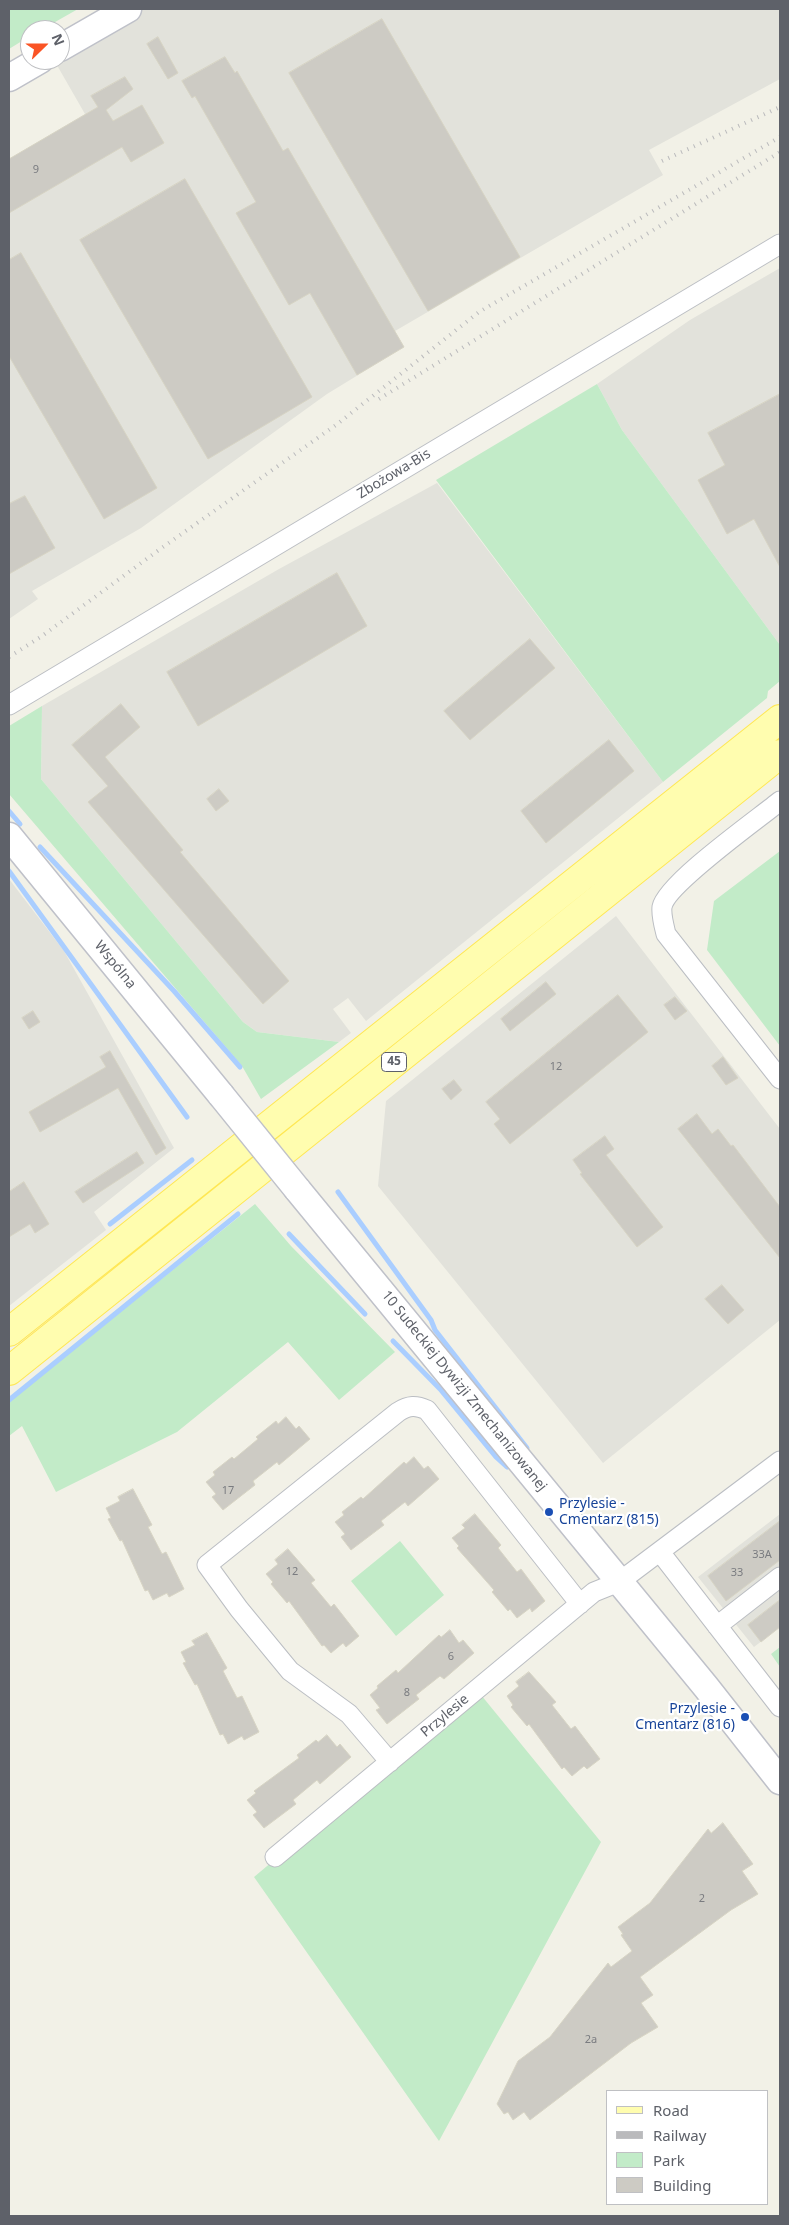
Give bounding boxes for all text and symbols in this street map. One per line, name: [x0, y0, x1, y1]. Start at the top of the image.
north arrow: [20, 20, 70, 70]
text: N: [47, 31, 69, 48]
house number: 9: [33, 163, 39, 177]
street label: Zbożowa-Bis: [354, 446, 434, 502]
street label: Wspólna: [91, 938, 139, 992]
road number: 45: [382, 1052, 406, 1072]
house number: 12: [550, 1060, 562, 1074]
street label: 10 Sudeckiej Dywizji Zmechanizowanej: [378, 1287, 550, 1495]
house number: 17: [222, 1484, 234, 1498]
place label: Przylesie - Cmentarz (815): [559, 1496, 659, 1528]
marker: Przylesie - Cmentarz (815): [543, 1506, 555, 1518]
house number: 33A: [752, 1548, 772, 1562]
house number: 12: [286, 1565, 298, 1579]
house number: 33: [731, 1566, 743, 1580]
house number: 6: [448, 1650, 454, 1664]
house number: 8: [404, 1686, 410, 1700]
street label: Przylesie: [418, 1691, 472, 1741]
place label: Przylesie - Cmentarz (816): [635, 1701, 735, 1734]
marker: Przylesie - Cmentarz (816): [739, 1711, 751, 1723]
house number: 2: [699, 1892, 705, 1906]
house number: 2a: [585, 2033, 597, 2047]
legend: [606, 2090, 769, 2205]
text: Road: [653, 2100, 689, 2120]
text: Railway: [653, 2125, 706, 2145]
text: Park: [653, 2150, 685, 2170]
text: Building: [653, 2175, 711, 2195]

